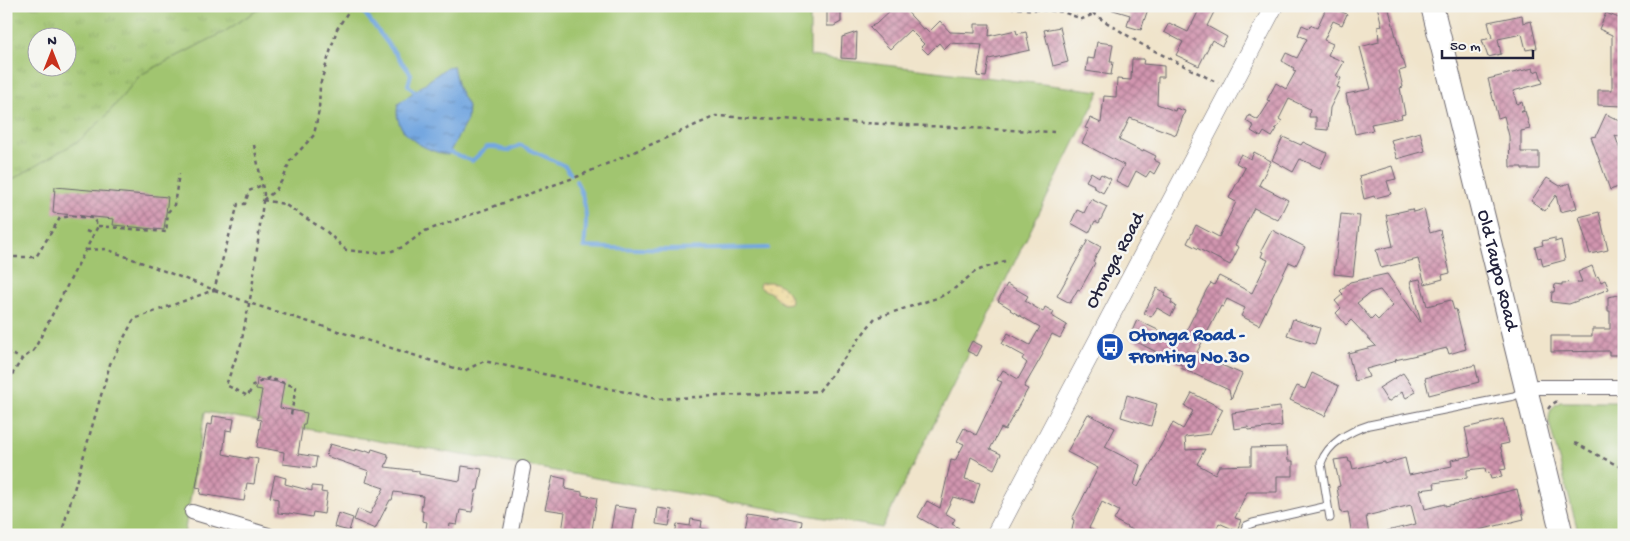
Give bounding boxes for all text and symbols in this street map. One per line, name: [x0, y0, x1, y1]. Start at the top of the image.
north arrow: [28, 28, 78, 78]
scale bar: [1442, 28, 1534, 60]
text: N: [47, 33, 57, 50]
text: 50 m: [1450, 38, 1481, 56]
street label: Otonga Road: [1081, 207, 1152, 313]
street label: Old Taupo Road: [1471, 207, 1523, 335]
place label: Otonga Road - Fronting No.30: [1128, 325, 1250, 370]
bus stop icon: Otonga Road - Fronting No.30: [1095, 332, 1125, 362]

